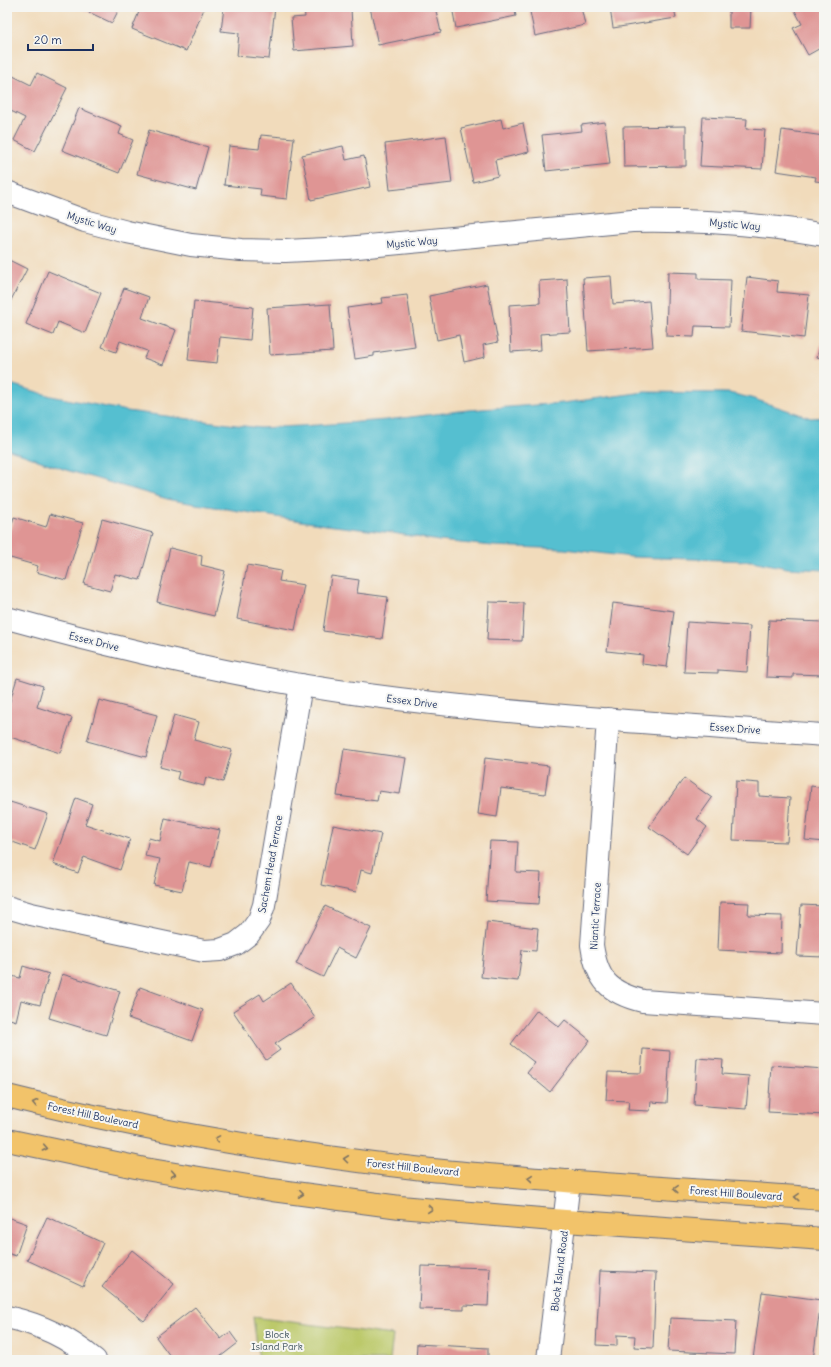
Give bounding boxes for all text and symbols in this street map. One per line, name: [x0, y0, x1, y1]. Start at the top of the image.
scale bar: [28, 26, 93, 52]
text: 20 m: [34, 32, 62, 47]
street label: Mystic Way: [65, 209, 118, 236]
street label: Mystic Way: [709, 216, 761, 233]
street label: Mystic Way: [386, 234, 438, 251]
street label: Essex Drive: [67, 629, 120, 654]
street label: Essex Drive: [386, 692, 438, 711]
street label: Essex Drive: [709, 720, 761, 737]
street label: Sachem Head Terrace: [255, 814, 285, 914]
street label: Niantic Terrace: [587, 882, 604, 950]
one-way arrow: [31, 1099, 38, 1107]
street label: Forest Hill Boulevard: [46, 1100, 140, 1131]
one-way arrow: [214, 1135, 220, 1144]
one-way arrow: [42, 1144, 48, 1152]
one-way arrow: [342, 1155, 349, 1164]
street label: Forest Hill Boulevard: [366, 1156, 460, 1179]
one-way arrow: [169, 1169, 176, 1177]
one-way arrow: [527, 1174, 534, 1183]
one-way arrow: [673, 1184, 679, 1193]
street label: Forest Hill Boulevard: [689, 1184, 783, 1203]
one-way arrow: [298, 1189, 304, 1198]
one-way arrow: [794, 1193, 800, 1202]
one-way arrow: [427, 1205, 433, 1214]
street label: Block Island Road: [548, 1230, 571, 1312]
park label: Block Island Park: [251, 1328, 303, 1353]

